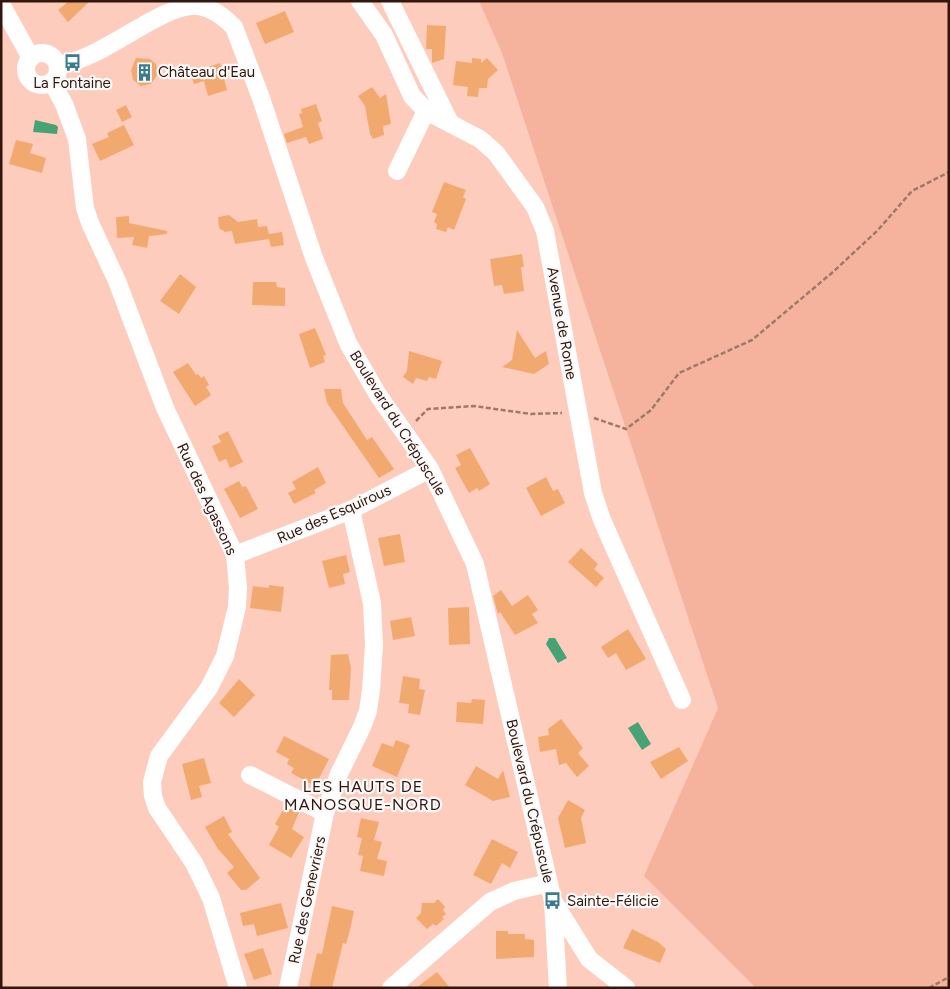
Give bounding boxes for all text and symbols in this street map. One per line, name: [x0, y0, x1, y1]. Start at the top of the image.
bus stop icon: La Fontaine: [62, 52, 82, 72]
building icon: Château d'Eau: [134, 62, 154, 82]
place label: Château d'Eau: [158, 63, 255, 81]
place label: La Fontaine: [33, 74, 111, 92]
street label: Avenue de Rome: [543, 265, 581, 381]
street label: Boulevard du Crépuscule: [346, 347, 450, 499]
street label: Rue des Agassons: [173, 440, 241, 558]
street label: Rue des Esquirous: [274, 481, 394, 547]
street label: Boulevard du Crépuscule: [502, 717, 558, 885]
district label: LES HAUTS DE MANOSQUE-NORD: [284, 777, 442, 814]
street label: Rue des Genevriers: [285, 835, 329, 965]
bus stop icon: Sainte-Félicie: [543, 891, 563, 911]
place label: Sainte-Félicie: [567, 892, 659, 910]

